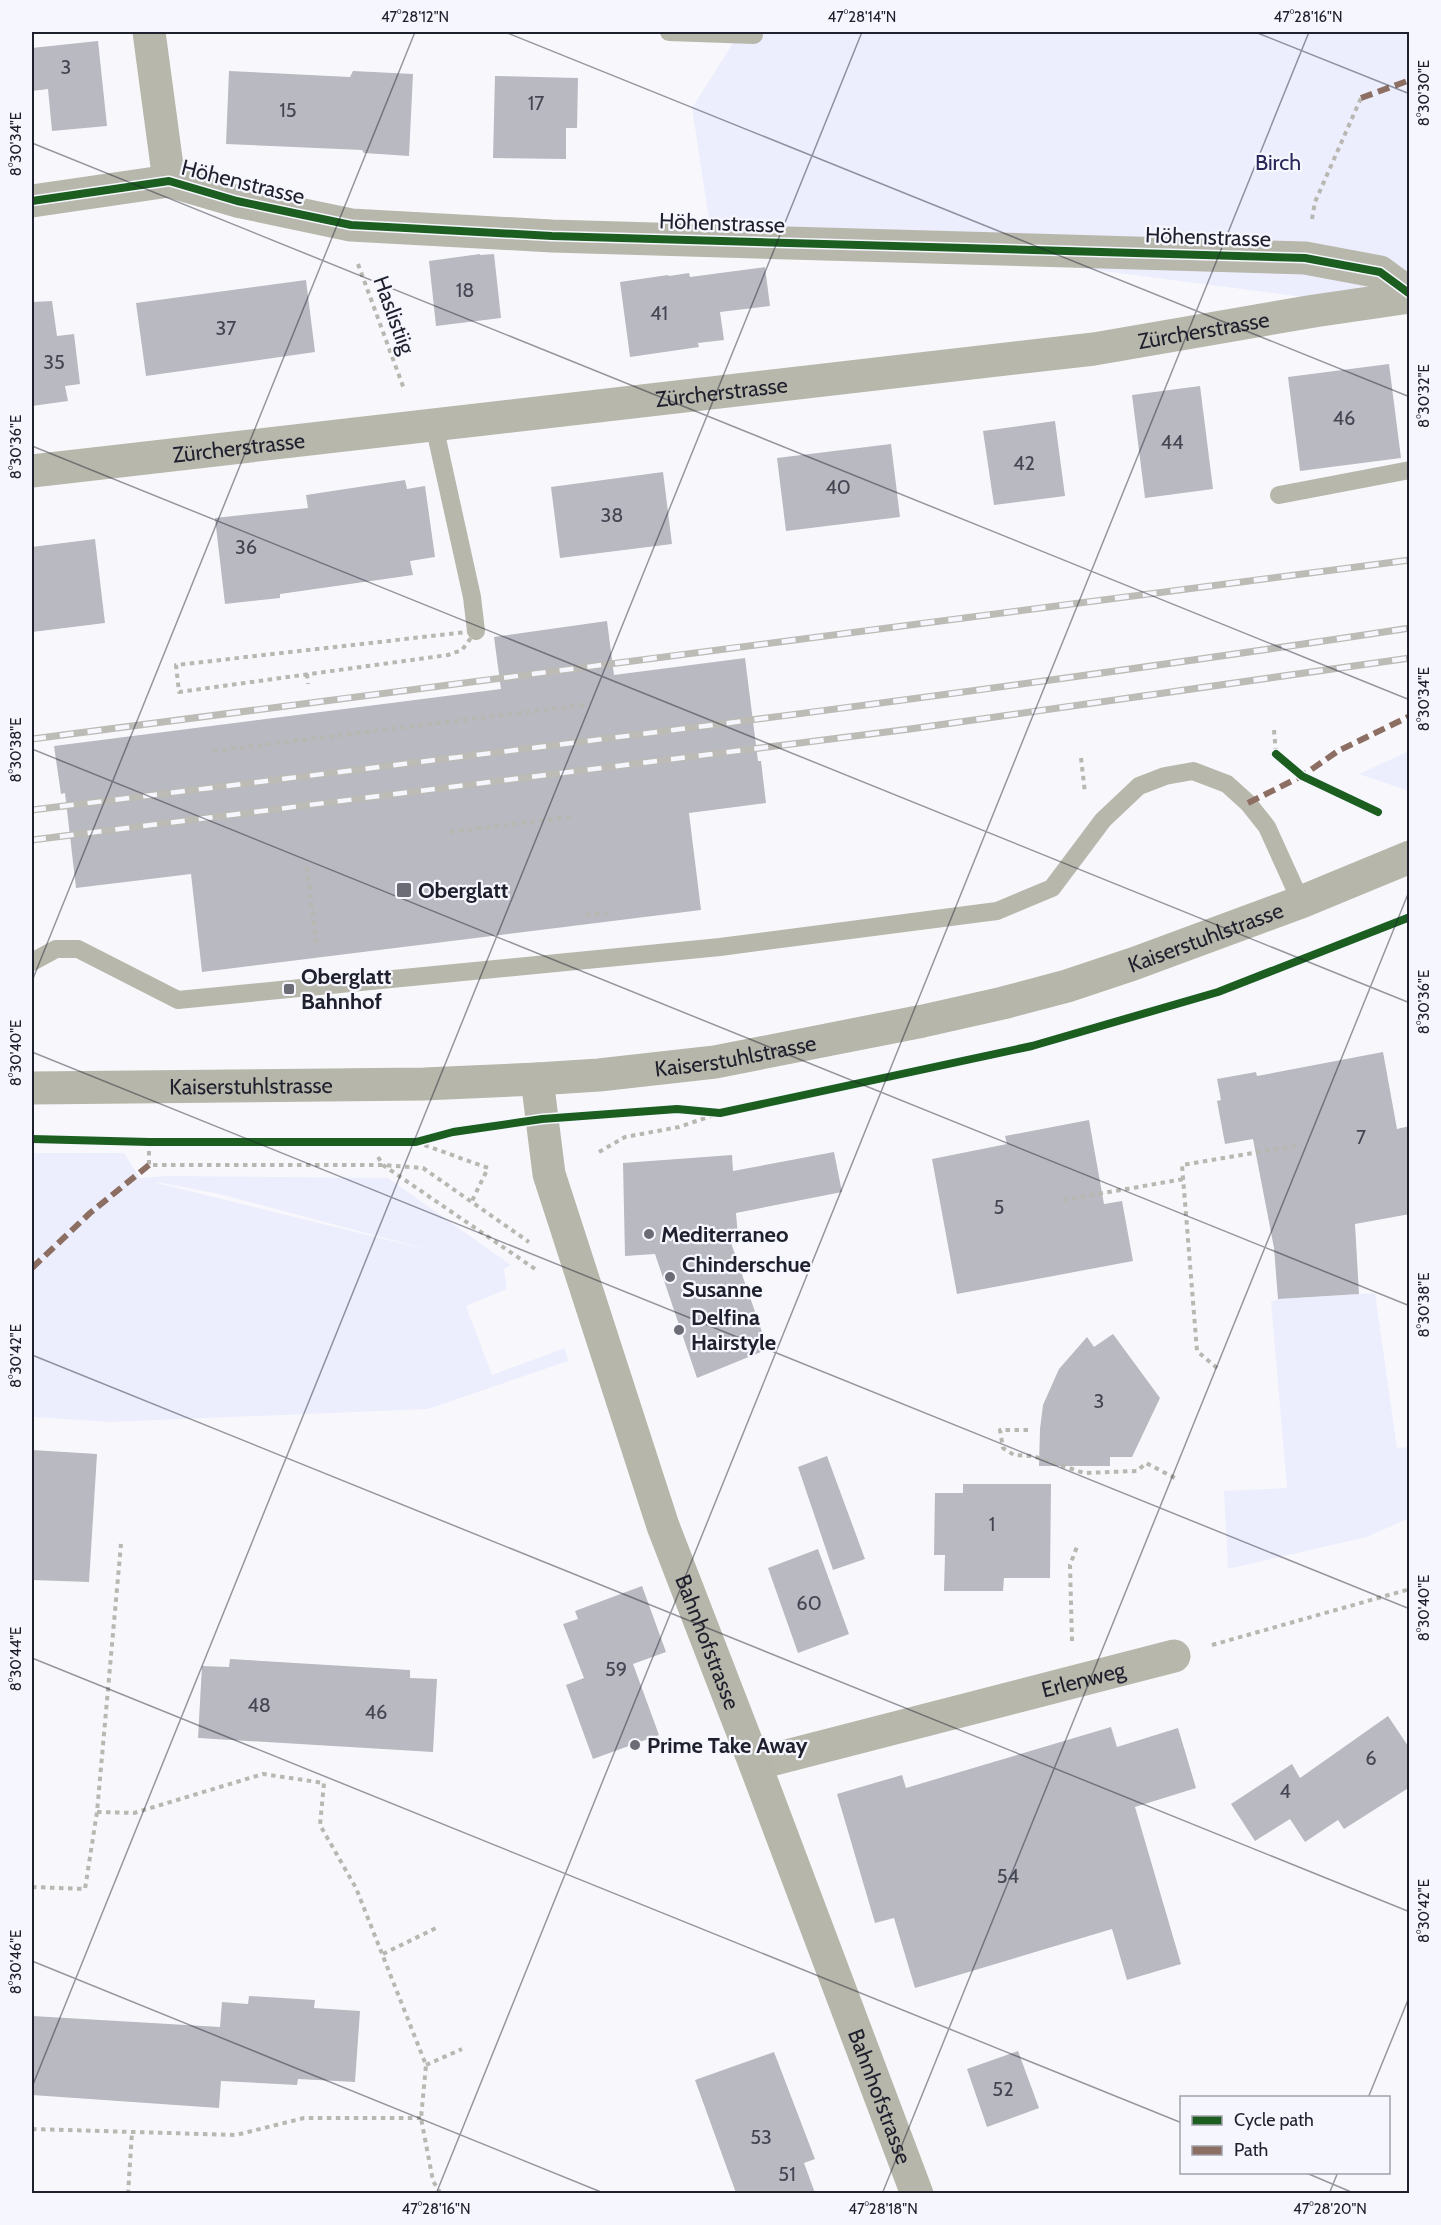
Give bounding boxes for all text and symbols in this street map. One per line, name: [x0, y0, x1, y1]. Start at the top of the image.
text: 47°28'12"N: [381, 8, 449, 26]
text: 47°28'14"N: [828, 8, 896, 26]
text: 47°28'16"N: [1274, 8, 1342, 26]
house number: 3: [61, 55, 71, 79]
text: 8°30'30"E: [1415, 60, 1433, 126]
house number: 17: [528, 91, 544, 115]
house number: 15: [279, 98, 297, 122]
text: 8°30'34"E: [7, 112, 25, 176]
park label: Birch: [1255, 149, 1301, 176]
street label: Höhenstrasse: [179, 154, 307, 210]
street label: Höhenstrasse: [658, 207, 786, 239]
street label: Höhenstrasse: [1144, 221, 1272, 253]
street label: Haslistiig: [367, 272, 421, 359]
house number: 18: [456, 278, 474, 302]
house number: 41: [650, 301, 668, 325]
street label: Zürcherstrasse: [1136, 305, 1271, 355]
house number: 37: [216, 316, 236, 340]
house number: 35: [43, 350, 65, 374]
text: 8°30'32"E: [1415, 364, 1433, 428]
street label: Zürcherstrasse: [654, 371, 789, 413]
house number: 46: [1333, 406, 1355, 430]
text: 8°30'36"E: [7, 415, 25, 479]
street label: Zürcherstrasse: [171, 426, 306, 468]
house number: 44: [1160, 430, 1184, 454]
house number: 42: [1013, 451, 1035, 475]
house number: 40: [825, 475, 851, 499]
house number: 38: [601, 503, 623, 527]
house number: 36: [235, 535, 257, 559]
text: 8°30'34"E: [1415, 667, 1433, 731]
text: 8°30'38"E: [7, 718, 25, 782]
place label: Oberglatt: [418, 877, 509, 904]
marker: Oberglatt: [395, 881, 413, 899]
street label: Kaiserstuhlstrasse: [1124, 896, 1287, 978]
place label: Oberglatt Bahnhof: [301, 963, 392, 1015]
text: 8°30'36"E: [1415, 970, 1433, 1034]
marker: Oberglatt Bahnhof: [282, 982, 296, 996]
text: 8°30'40"E: [7, 1020, 25, 1086]
street label: Kaiserstuhlstrasse: [653, 1029, 818, 1082]
street label: Kaiserstuhlstrasse: [169, 1071, 333, 1100]
house number: 7: [1356, 1125, 1366, 1149]
house number: 5: [994, 1195, 1004, 1219]
place label: Mediterraneo: [661, 1221, 788, 1248]
marker: Mediterraneo: [642, 1227, 656, 1241]
place label: Chinderschue Susanne: [682, 1251, 811, 1303]
marker: Chinderschue Susanne: [663, 1270, 677, 1284]
text: 8°30'38"E: [1415, 1273, 1433, 1337]
place label: Delfina Hairstyle: [691, 1304, 776, 1356]
marker: Delfina Hairstyle: [672, 1323, 686, 1337]
text: 8°30'42"E: [7, 1324, 25, 1388]
house number: 3: [1094, 1389, 1104, 1413]
house number: 1: [989, 1512, 995, 1536]
street label: Bahnhofstrasse: [670, 1571, 746, 1713]
text: 8°30'40"E: [1415, 1575, 1433, 1641]
house number: 60: [796, 1591, 822, 1615]
text: 8°30'44"E: [7, 1627, 25, 1691]
street label: Erlenweg: [1038, 1655, 1129, 1703]
house number: 59: [605, 1657, 627, 1681]
house number: 48: [247, 1693, 271, 1717]
house number: 46: [365, 1700, 387, 1724]
place label: Prime Take Away: [647, 1732, 808, 1759]
marker: Prime Take Away: [628, 1738, 642, 1752]
house number: 6: [1365, 1746, 1377, 1770]
house number: 4: [1279, 1779, 1291, 1803]
house number: 54: [997, 1864, 1020, 1888]
text: 8°30'42"E: [1415, 1879, 1433, 1943]
text: 8°30'46"E: [7, 1930, 25, 1994]
street label: Bahnhofstrasse: [842, 2025, 918, 2168]
house number: 52: [992, 2077, 1014, 2101]
legend: [1180, 2096, 1390, 2174]
text: Cycle path: [1234, 2109, 1314, 2131]
house number: 53: [750, 2125, 772, 2149]
text: Path: [1234, 2139, 1268, 2161]
house number: 51: [778, 2162, 796, 2186]
text: 47°28'16"N: [402, 2200, 470, 2218]
text: 47°28'18"N: [848, 2200, 918, 2218]
text: 47°28'20"N: [1293, 2200, 1367, 2218]

